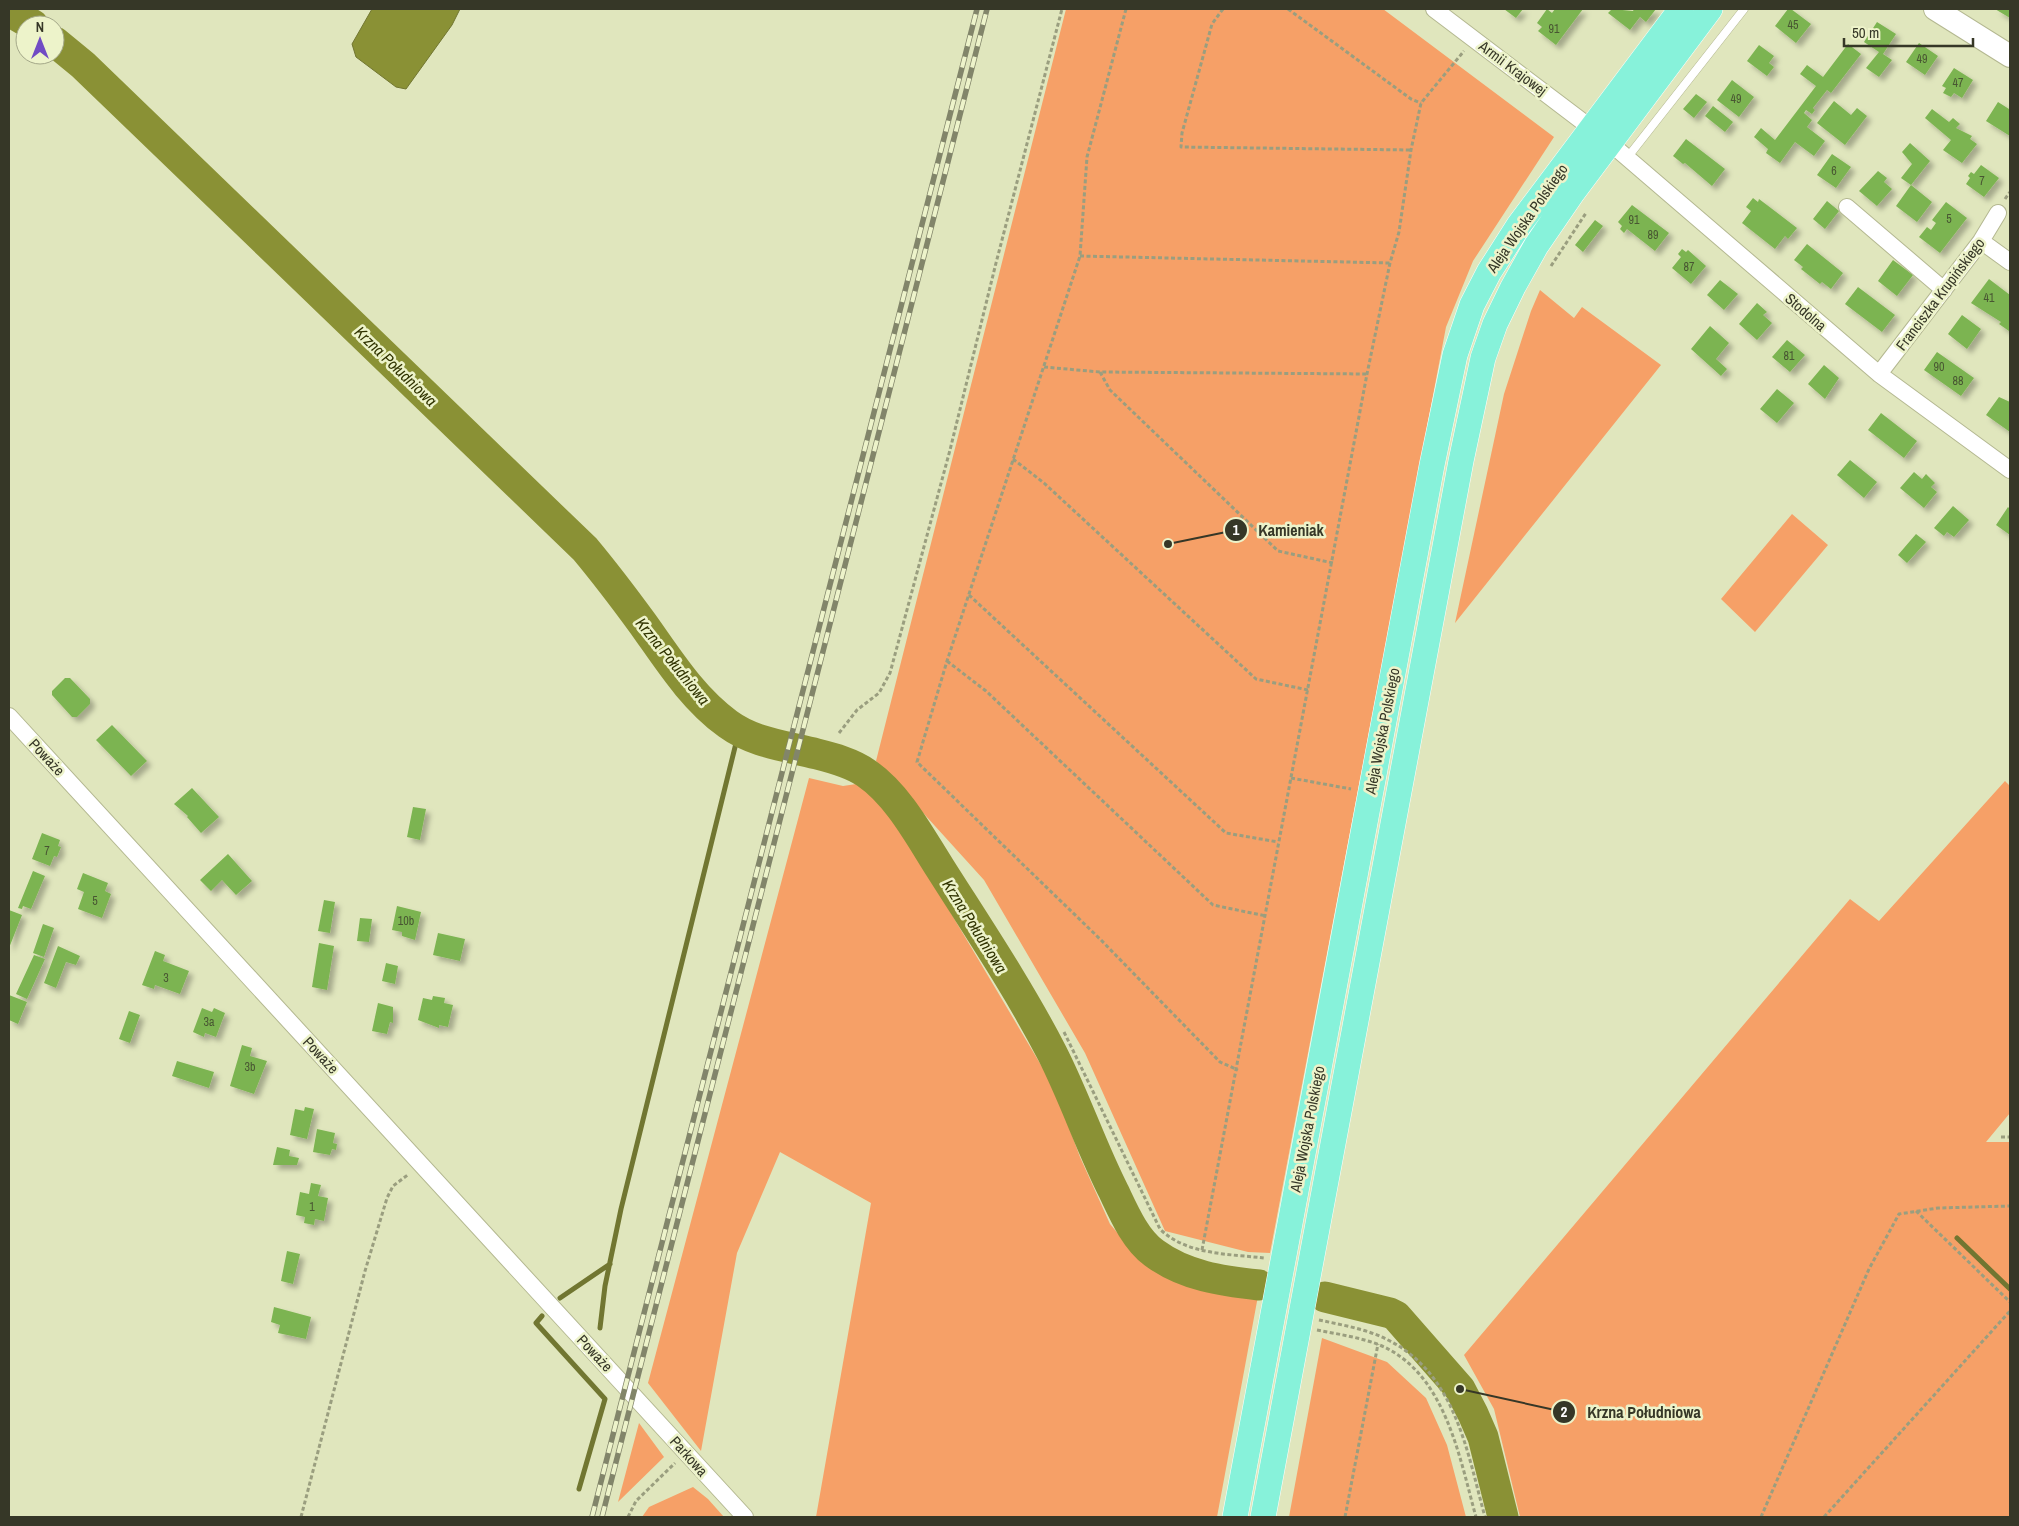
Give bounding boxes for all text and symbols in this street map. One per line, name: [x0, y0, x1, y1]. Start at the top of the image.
north arrow: [15, 15, 65, 65]
scale bar: [1844, 15, 1973, 47]
house number: 45: [1788, 17, 1799, 33]
text: N: [36, 18, 44, 36]
house number: 91: [1549, 21, 1560, 37]
text: 50 m: [1852, 22, 1879, 43]
street label: Armii Krajowej: [1474, 35, 1551, 100]
house number: 49: [1917, 51, 1927, 67]
house number: 47: [1953, 75, 1964, 91]
house number: 49: [1731, 91, 1741, 107]
street label: Aleja Wojska Polskiego: [1481, 159, 1572, 277]
house number: 6: [1831, 163, 1837, 179]
house number: 7: [1979, 173, 1985, 189]
house number: 5: [1946, 211, 1952, 227]
house number: 91: [1629, 212, 1640, 228]
house number: 89: [1648, 227, 1658, 243]
street label: Franciszka Krupińskiego: [1891, 233, 1989, 355]
house number: 87: [1684, 259, 1695, 275]
street label: Stodolna: [1781, 288, 1831, 336]
house number: 41: [1984, 290, 1995, 306]
water label: Krzna Południowa: [350, 321, 442, 411]
house number: 81: [1784, 348, 1795, 364]
house number: 90: [1934, 359, 1944, 375]
house number: 88: [1953, 373, 1963, 389]
callout: Kamieniak: [1223, 515, 1334, 546]
text: 1: [1233, 519, 1240, 540]
text: Kamieniak: [1258, 519, 1325, 541]
water label: Krzna Południowa: [631, 613, 715, 709]
street label: Aleja Wojska Polskiego: [1359, 666, 1405, 797]
street label: Poważe: [24, 734, 70, 780]
house number: 7: [44, 843, 50, 859]
water label: Krzna Południowa: [937, 875, 1013, 977]
house number: 5: [92, 893, 98, 909]
house number: 10b: [398, 913, 414, 929]
house number: 3: [163, 970, 169, 986]
house number: 3a: [204, 1014, 215, 1030]
street label: Poważe: [298, 1032, 344, 1078]
house number: 3b: [245, 1059, 255, 1075]
street label: Aleja Wojska Polskiego: [1284, 1064, 1330, 1195]
house number: 1: [309, 1199, 315, 1215]
street label: Poważe: [572, 1330, 618, 1376]
callout: Krzna Południowa: [1552, 1397, 1711, 1428]
text: 2: [1561, 1401, 1568, 1422]
text: Krzna Południowa: [1587, 1401, 1702, 1423]
street label: Parkowa: [665, 1431, 713, 1481]

